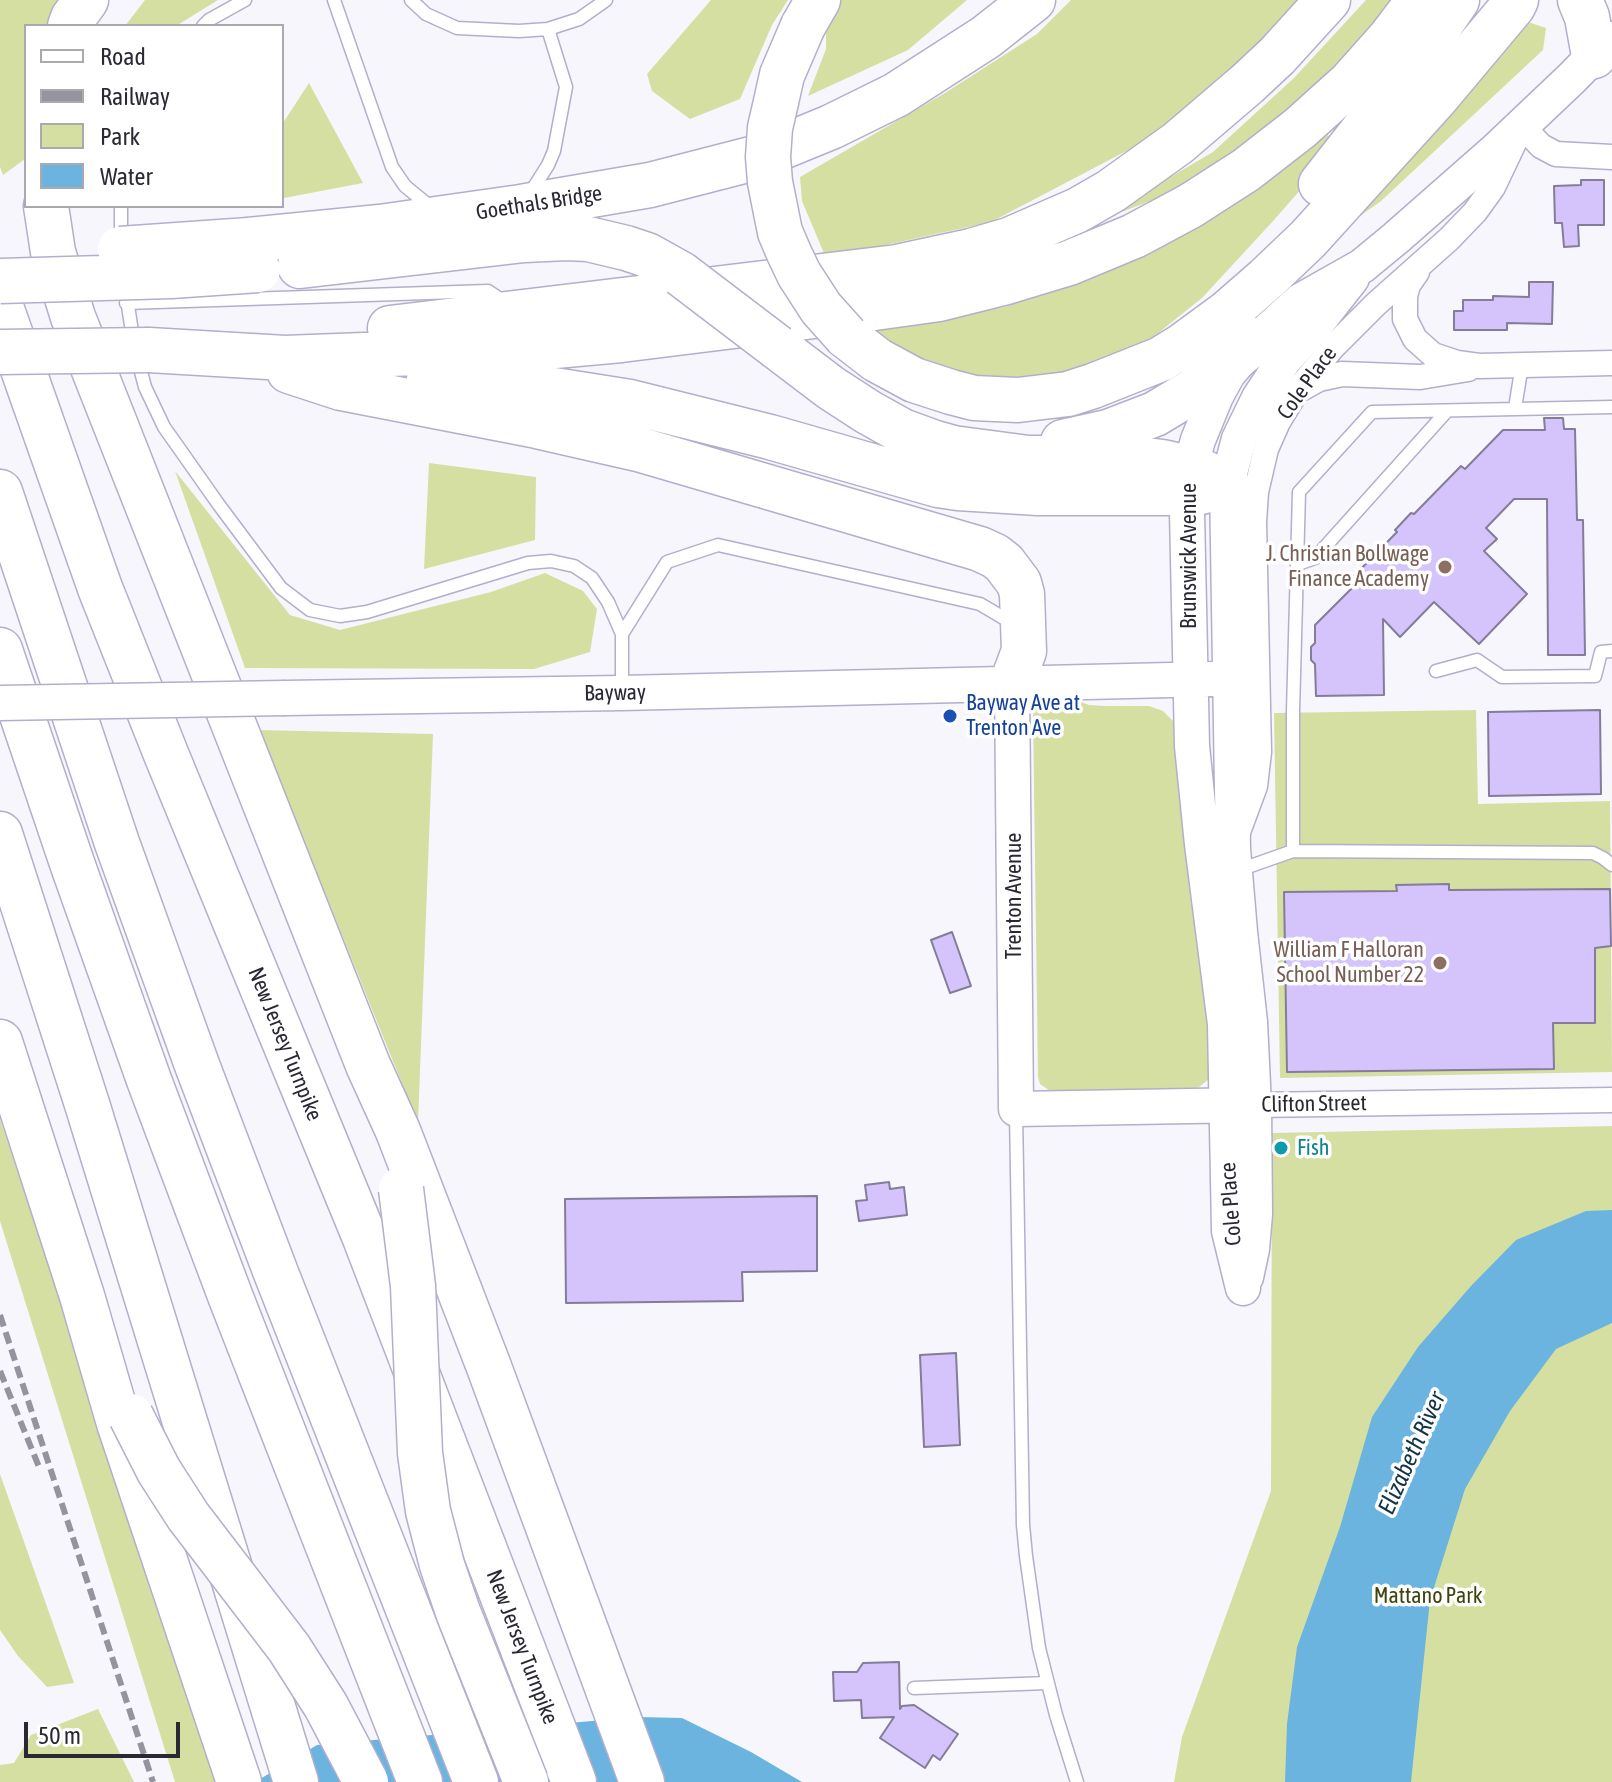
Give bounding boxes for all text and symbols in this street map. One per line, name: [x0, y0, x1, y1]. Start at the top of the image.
legend: [24, 24, 284, 208]
text: Road: [100, 43, 146, 70]
text: Railway: [100, 83, 170, 110]
text: Park: [100, 123, 140, 150]
text: Water: [100, 163, 153, 190]
street label: Goethals Bridge: [474, 180, 604, 226]
street label: Cole Place: [1272, 341, 1342, 425]
street label: Brunswick Avenue: [1176, 483, 1202, 629]
place label: J. Christian Bollwage Finance Academy: [1266, 541, 1429, 592]
marker: J. Christian Bollwage Finance Academy: [1436, 558, 1454, 576]
street label: Bayway: [584, 679, 646, 707]
place label: Bayway Ave at Trenton Ave: [966, 690, 1080, 742]
marker: Bayway Ave at Trenton Ave: [941, 707, 959, 725]
street label: Trenton Avenue: [1001, 833, 1027, 959]
place label: William F Halloran School Number 22: [1274, 937, 1424, 988]
marker: William F Halloran School Number 22: [1431, 954, 1449, 972]
street label: New Jersey Turnpike: [242, 963, 328, 1125]
street label: Clifton Street: [1261, 1090, 1367, 1118]
place label: Fish: [1297, 1135, 1329, 1161]
marker: Fish: [1272, 1139, 1290, 1157]
street label: Cole Place: [1215, 1161, 1247, 1247]
water label: Elizabeth River: [1372, 1387, 1452, 1519]
street label: New Jersey Turnpike: [480, 1566, 564, 1728]
park label: Mattano Park: [1374, 1583, 1482, 1609]
scale bar: [28, 1706, 184, 1756]
text: 50 m: [38, 1722, 81, 1749]

